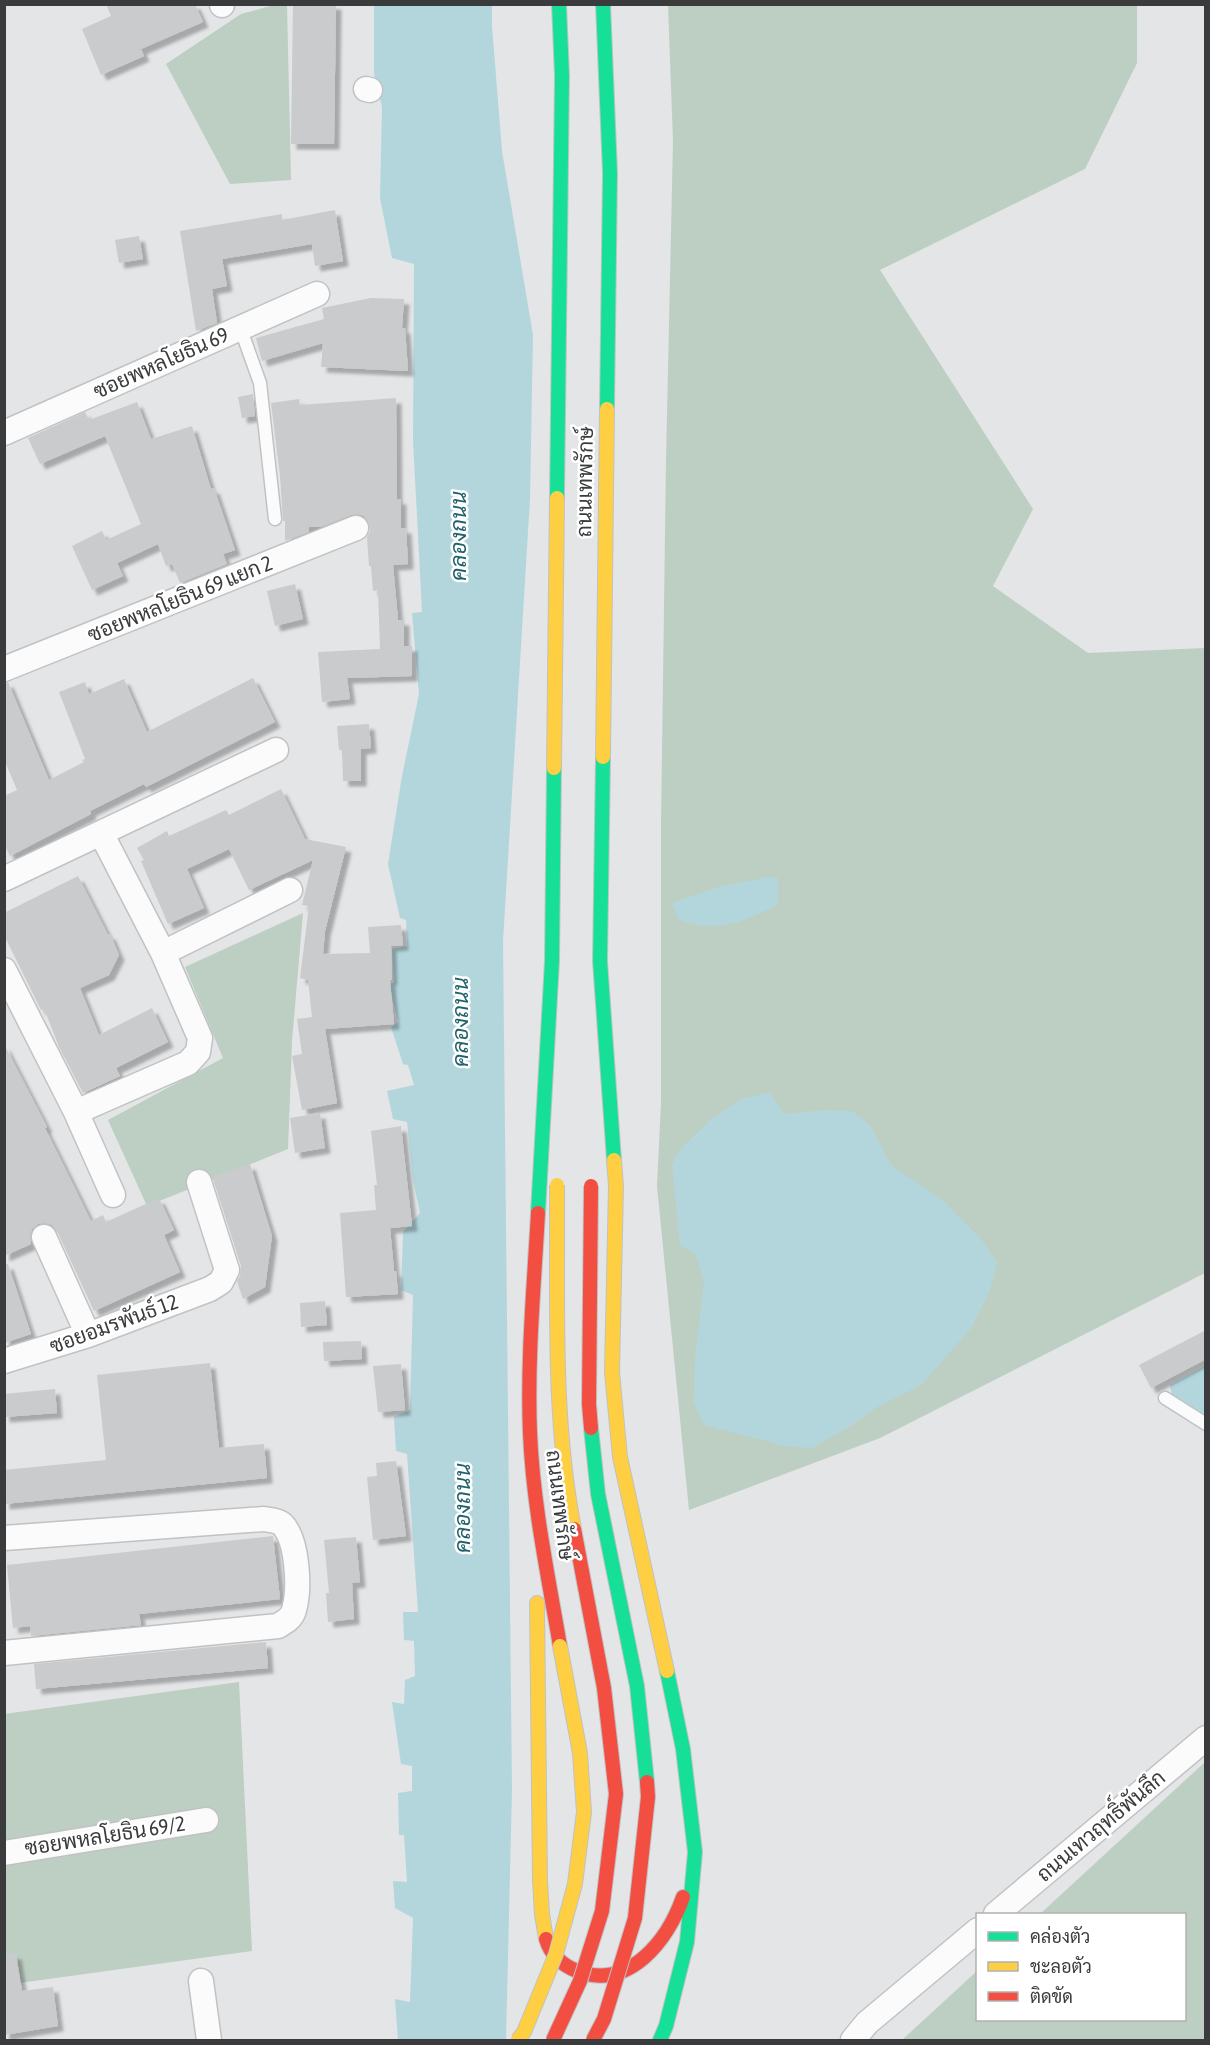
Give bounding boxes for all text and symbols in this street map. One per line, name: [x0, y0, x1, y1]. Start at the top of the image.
street label: ซอยพหลโยธิน 69: [89, 322, 232, 403]
street label: ถนนเทพรักษ์: [570, 426, 597, 538]
water label: คลองถนน: [445, 491, 471, 581]
street label: ซอยพหลโยธิน 69 แยก 2: [84, 550, 276, 646]
water label: คลองถนน: [447, 977, 473, 1067]
street label: ซอยอมรพันธ์ 12: [46, 1288, 181, 1357]
street label: ถนนเทพรักษ์: [542, 1448, 581, 1562]
water label: คลองถนน: [449, 1463, 475, 1553]
street label: ถนนเทวฤทธิ์พันลึก: [1027, 1759, 1170, 1887]
street label: ซอยพหลโยธิน 69/2: [23, 1810, 187, 1860]
legend: [976, 1913, 1186, 2021]
text: คล่องตัว: [1030, 1925, 1090, 1947]
text: ชะลอตัว: [1030, 1956, 1092, 1977]
text: ติดขัด: [1030, 1986, 1073, 2007]

